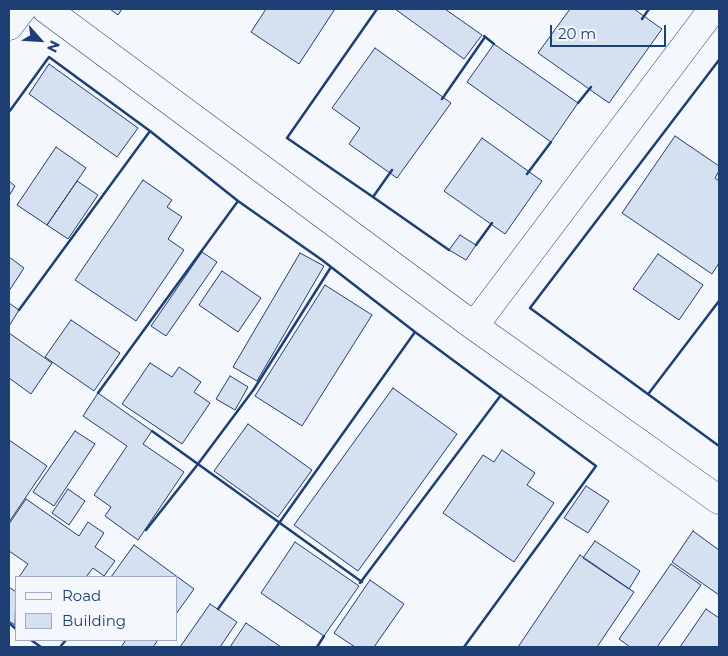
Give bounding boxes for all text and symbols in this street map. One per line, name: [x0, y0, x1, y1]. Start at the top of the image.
north arrow: [15, 15, 65, 65]
scale bar: [553, 15, 669, 47]
text: 20 m: [558, 24, 596, 43]
text: N: [43, 38, 64, 56]
legend: [15, 576, 178, 641]
text: Road: [62, 586, 101, 605]
text: Building: [62, 611, 126, 630]

